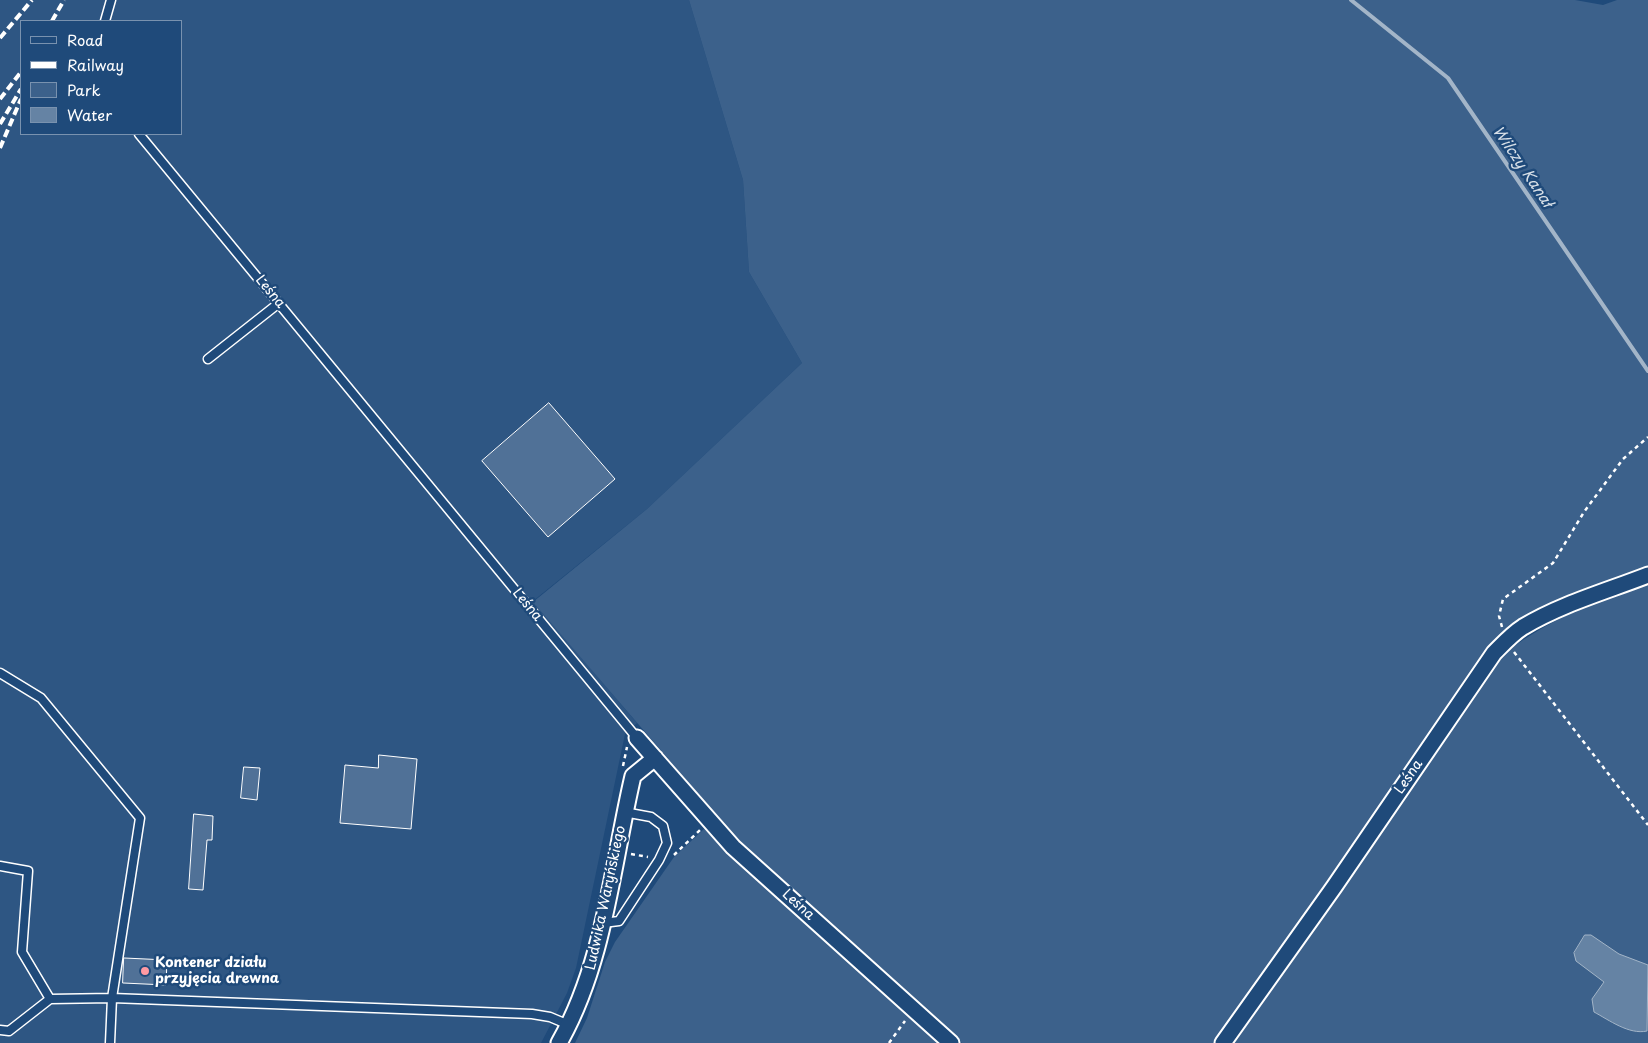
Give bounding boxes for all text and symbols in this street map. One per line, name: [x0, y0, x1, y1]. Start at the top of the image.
legend: [20, 20, 182, 135]
text: Road: [67, 28, 103, 51]
text: Railway: [67, 53, 124, 76]
text: Park: [67, 78, 101, 101]
text: Water: [67, 103, 112, 126]
water label: Wilczy Kanał: [1488, 123, 1556, 211]
street label: Leśna: [251, 272, 289, 312]
street label: Leśna: [508, 585, 546, 625]
street label: Leśna: [1391, 757, 1427, 797]
street label: Ludwika Waryńskiego: [582, 824, 630, 972]
street label: Leśna: [778, 886, 818, 924]
place label: Kontener działu przyjęcia drewna: [155, 955, 279, 988]
marker: Kontener działu przyjęcia drewna: [139, 965, 151, 977]

